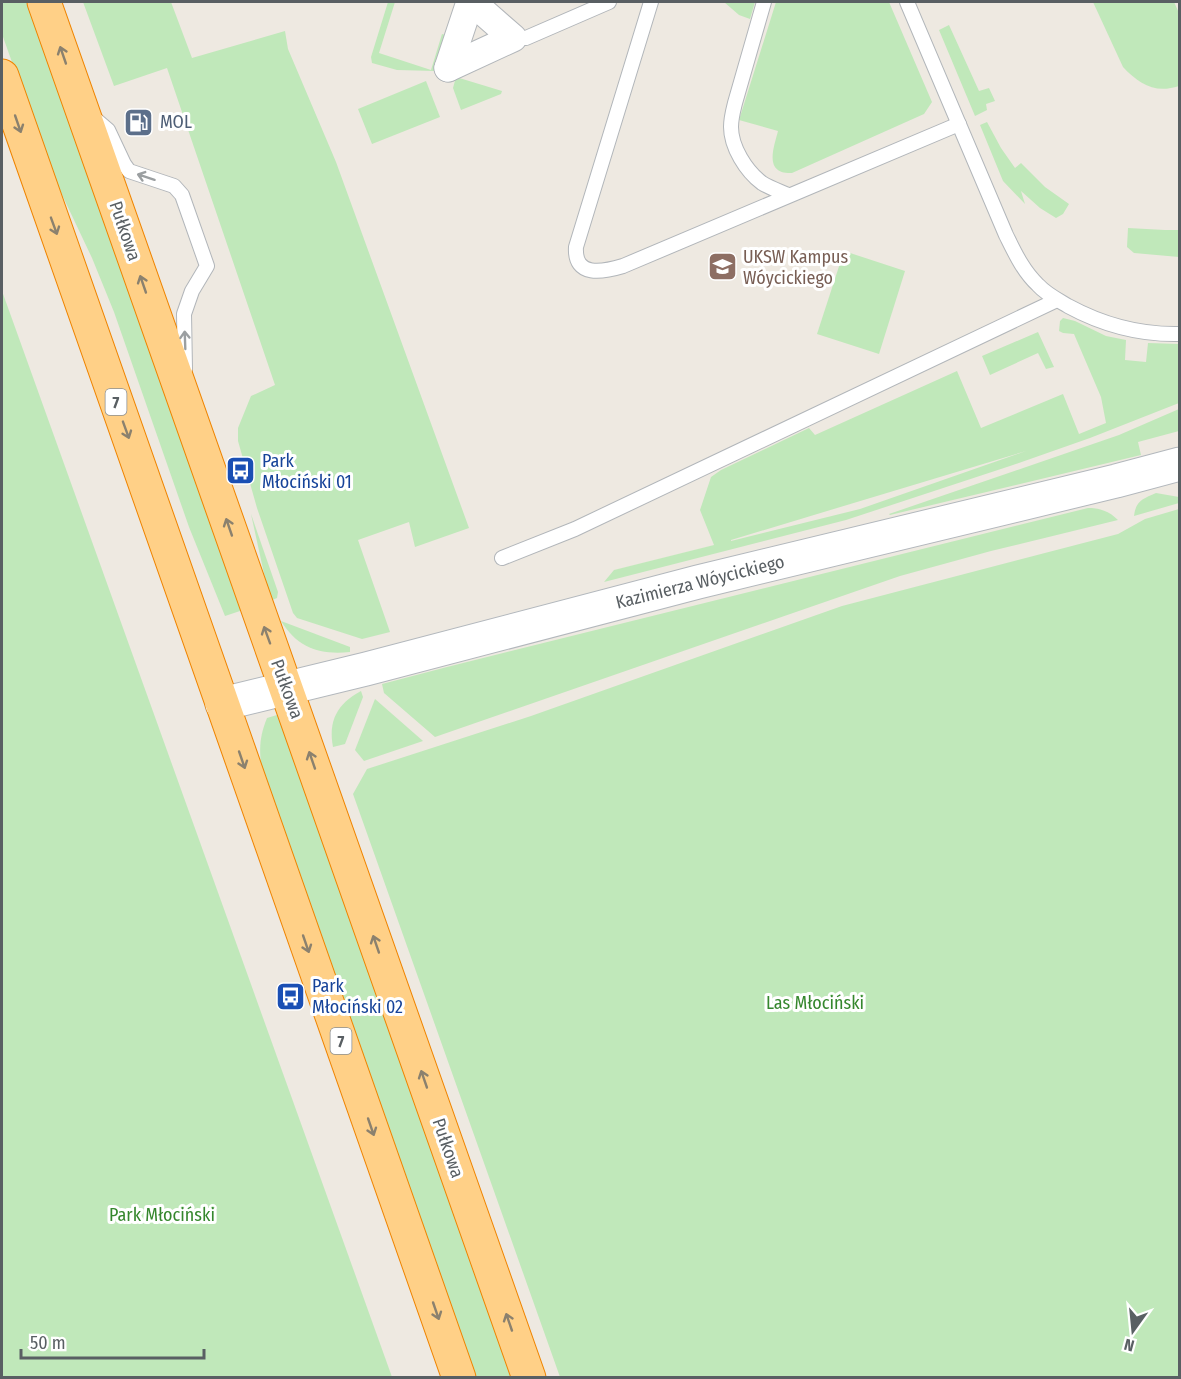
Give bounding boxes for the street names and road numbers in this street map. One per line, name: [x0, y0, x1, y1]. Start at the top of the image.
street label: Pułkowa: [105, 198, 146, 264]
road number: 7: [106, 389, 126, 415]
street label: Kazimierza Wóycickiego: [613, 550, 787, 614]
street label: Pułkowa: [266, 656, 308, 722]
road number: 7: [330, 1028, 352, 1054]
street label: Pułkowa: [428, 1115, 469, 1181]

